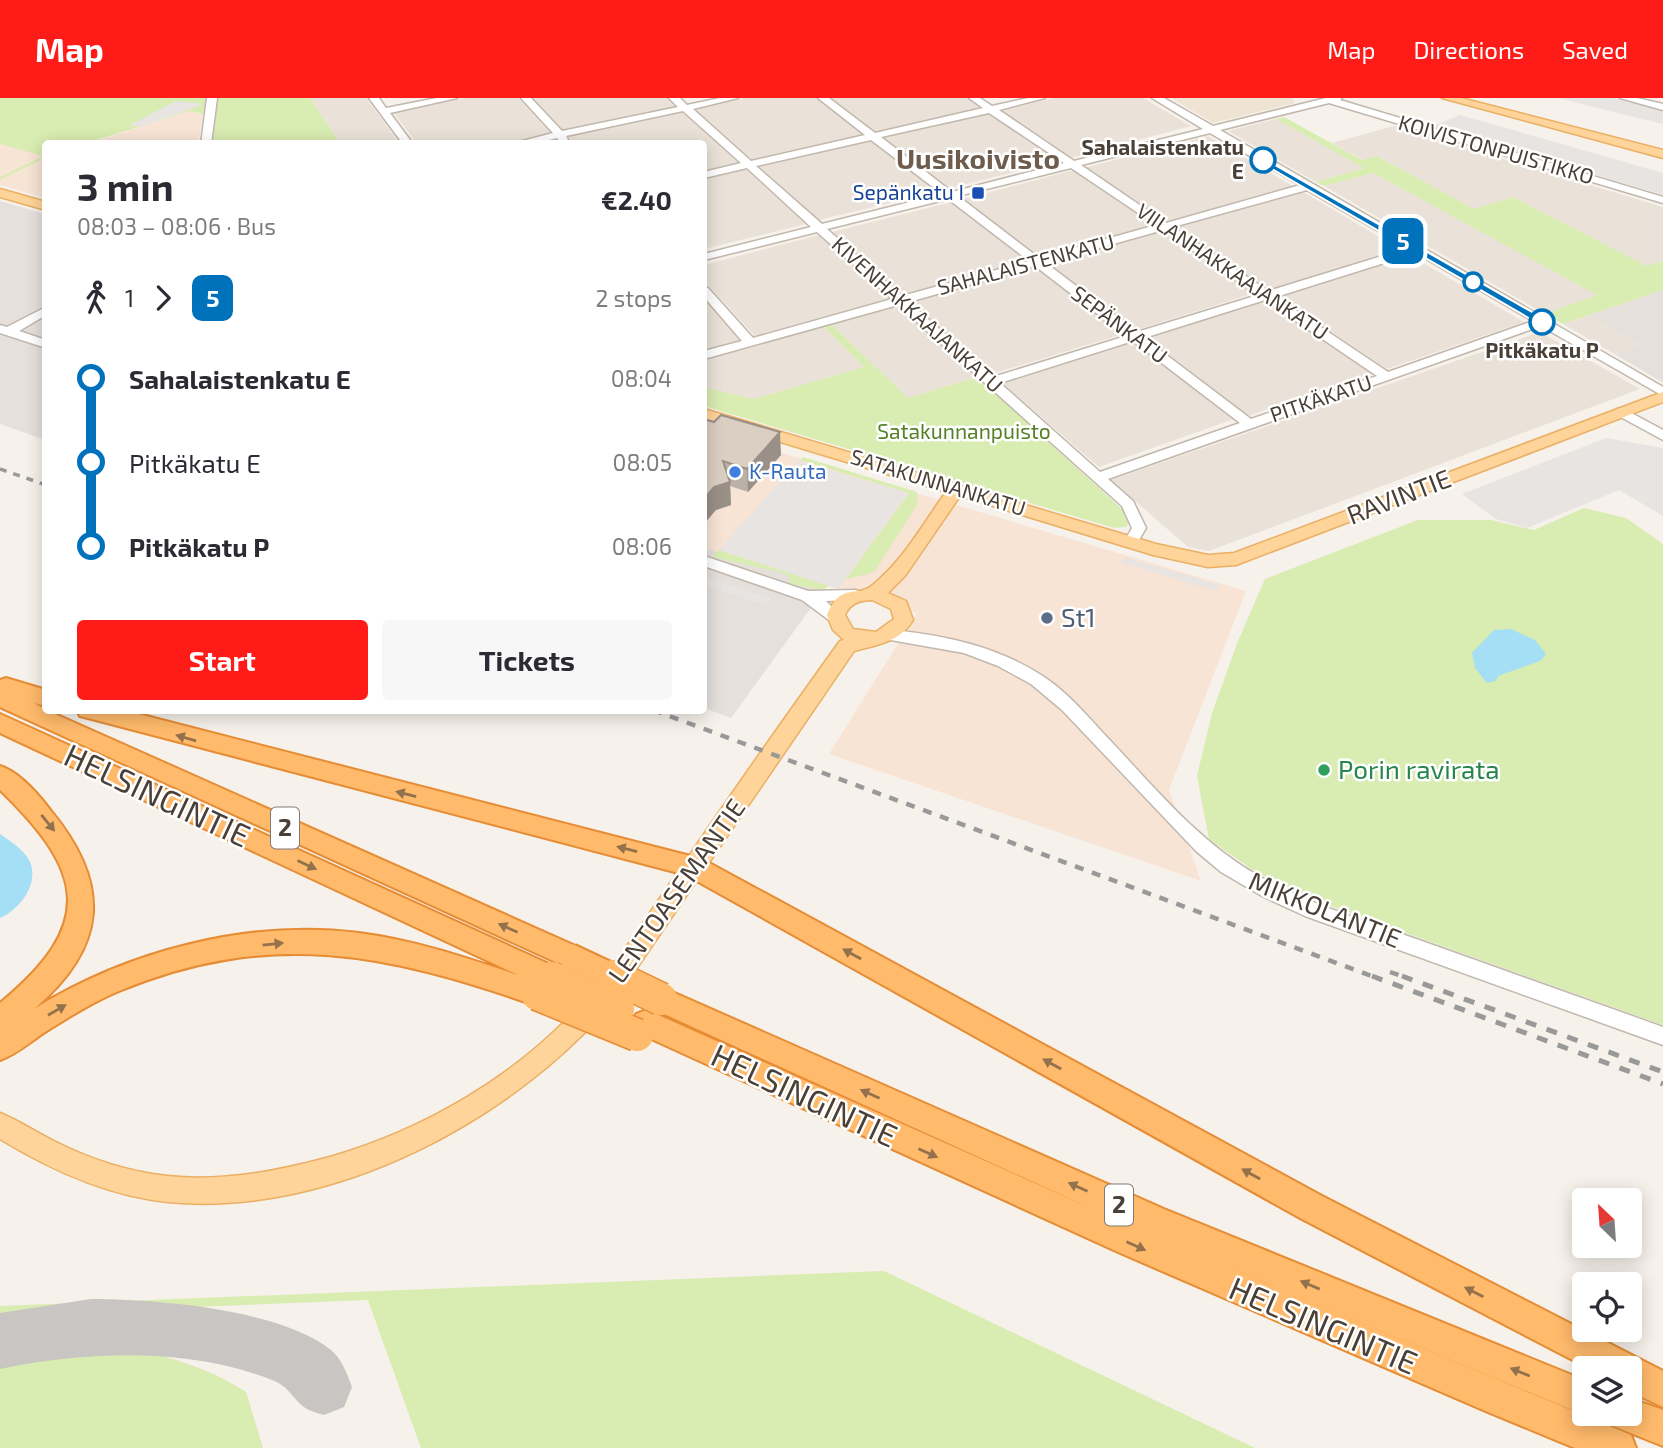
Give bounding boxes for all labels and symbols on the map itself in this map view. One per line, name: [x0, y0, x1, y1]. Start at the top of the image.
street label: KOIVISTONPUISTIKKO: [1396, 109, 1597, 188]
place label: Sahalaistenkatu E: [1081, 134, 1244, 183]
district label: Uusikoivisto: [896, 141, 1060, 175]
marker: Sahalaistenkatu E: [1250, 147, 1276, 173]
place label: Sepänkatu I: [853, 179, 964, 204]
marker: Sepänkatu I: [970, 185, 986, 201]
street label: VIILANHAKKAAJANKATU: [1132, 197, 1333, 344]
line badge: 5: [1380, 218, 1426, 264]
street label: SAHALAISTENKATU: [934, 228, 1117, 299]
street label: KIVENHAKKAAJANKATU: [828, 231, 1008, 397]
unlabelled marker: [1463, 272, 1483, 292]
street label: SEPÄNKATU: [1067, 280, 1173, 368]
marker: Pitkäkatu P: [1529, 309, 1555, 335]
place label: Pitkäkatu P: [1485, 337, 1599, 362]
street label: PITKÄKATU: [1266, 369, 1375, 427]
park label: Satakunnanpuisto: [877, 418, 1051, 443]
street label: SATAKUNNANKATU: [848, 443, 1029, 520]
place label: K-Rauta: [749, 458, 826, 483]
street label: RAVINTIE: [1342, 462, 1455, 530]
marker: K-Rauta: [727, 464, 743, 480]
place label: St1: [1061, 601, 1096, 632]
marker: St1: [1039, 610, 1055, 626]
one-way arrow: [175, 732, 196, 742]
street label: HELSINGINTIE: [59, 735, 257, 854]
place label: Porin ravirata: [1338, 753, 1500, 784]
marker: Porin ravirata: [1316, 762, 1332, 778]
one-way arrow: [395, 788, 417, 799]
street label: LENTOASEMANTIE: [601, 792, 751, 988]
road number: 2: [271, 808, 299, 848]
one-way arrow: [41, 813, 56, 831]
one-way arrow: [616, 843, 638, 854]
one-way arrow: [297, 859, 317, 871]
street label: MIKKOLANTIE: [1245, 864, 1406, 953]
one-way arrow: [498, 922, 518, 934]
one-way arrow: [262, 939, 284, 950]
one-way arrow: [843, 948, 862, 960]
one-way arrow: [48, 1004, 67, 1016]
street label: HELSINGINTIE: [706, 1035, 904, 1154]
one-way arrow: [1042, 1058, 1061, 1070]
one-way arrow: [860, 1088, 881, 1099]
one-way arrow: [918, 1147, 938, 1159]
one-way arrow: [1241, 1168, 1261, 1180]
one-way arrow: [1068, 1181, 1088, 1193]
road number: 2: [1105, 1184, 1133, 1226]
north arrow: [1572, 1188, 1642, 1258]
one-way arrow: [1125, 1241, 1146, 1252]
street label: HELSINGINTIE: [1224, 1267, 1424, 1381]
one-way arrow: [1299, 1280, 1320, 1291]
one-way arrow: [1464, 1286, 1484, 1298]
one-way arrow: [1510, 1366, 1531, 1377]

